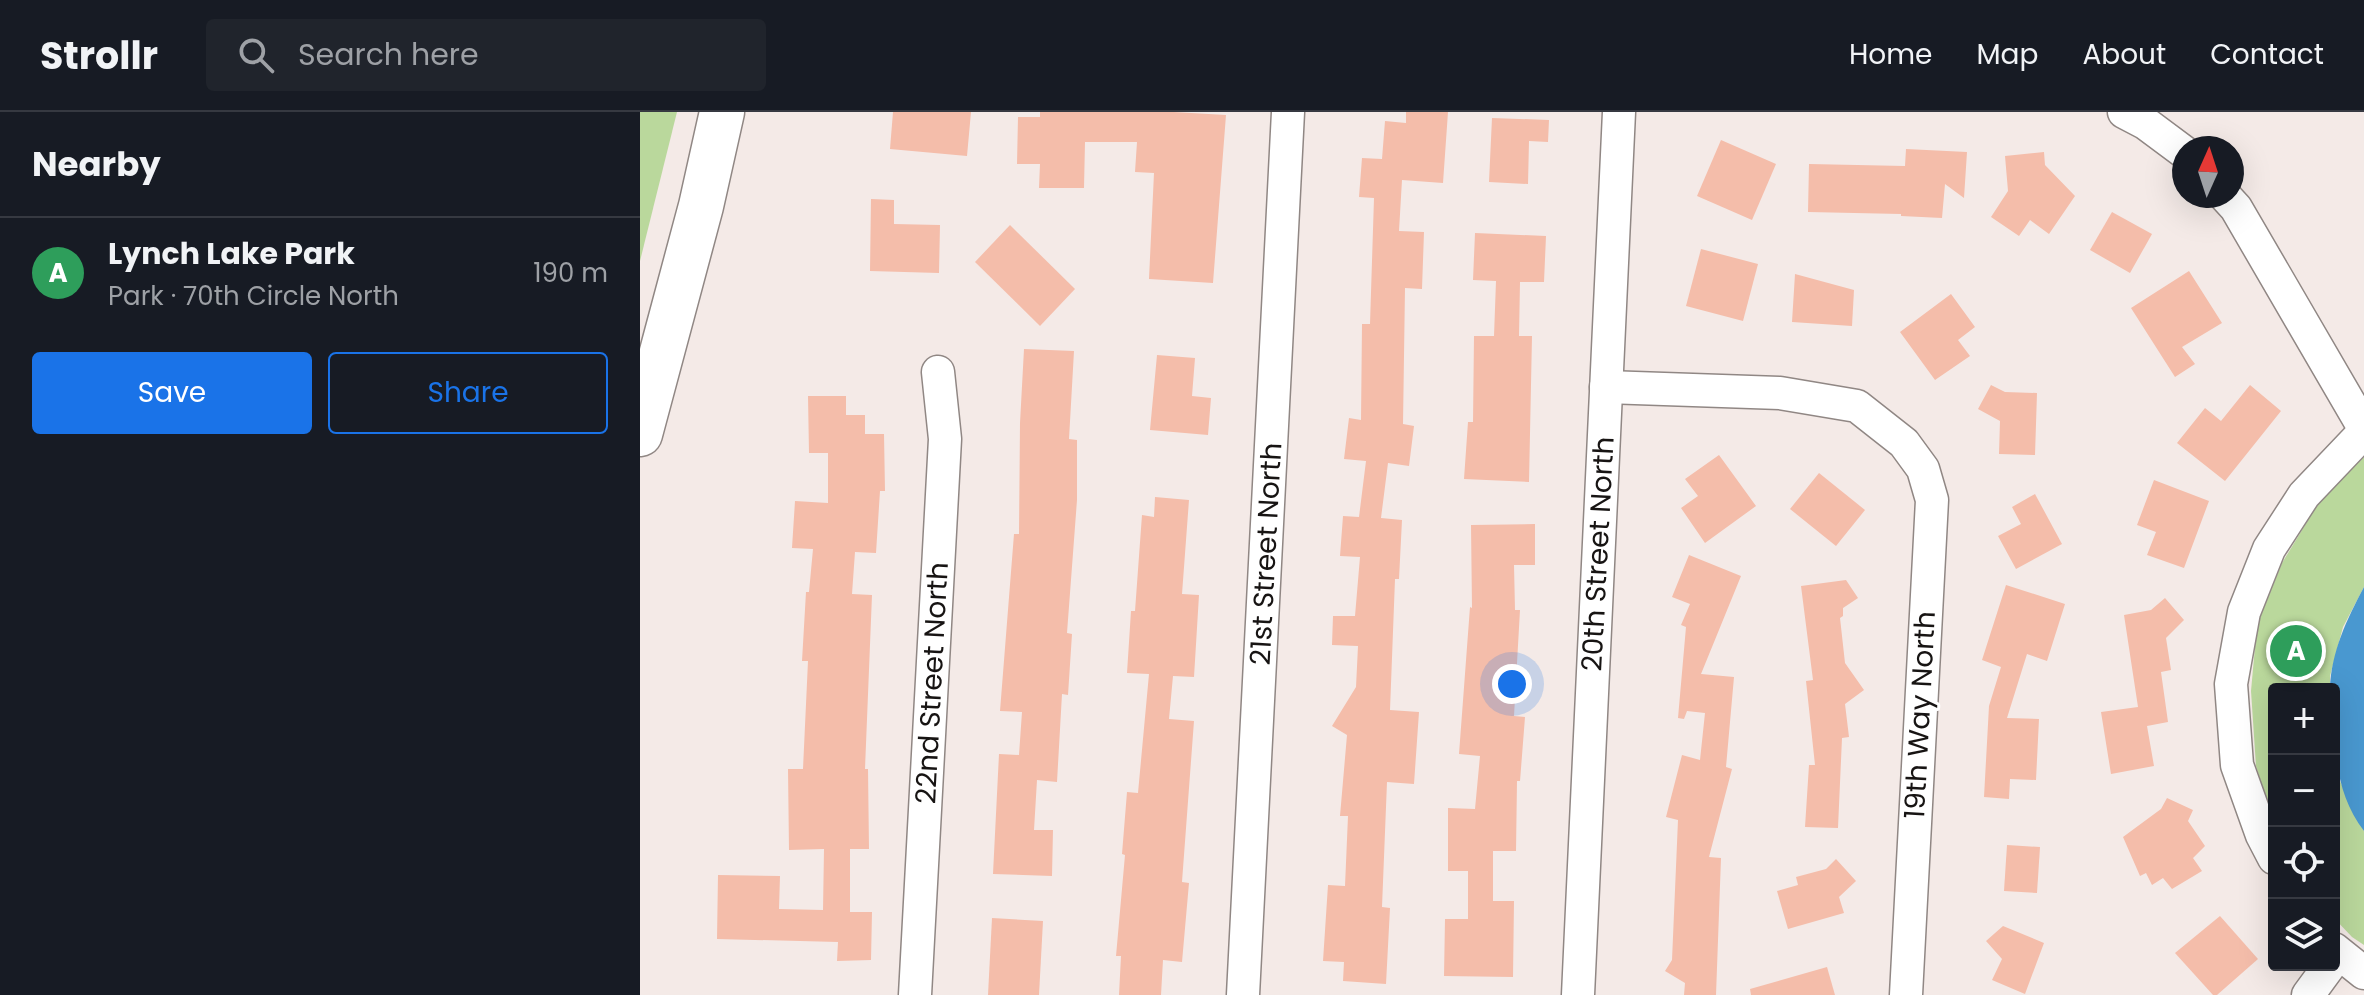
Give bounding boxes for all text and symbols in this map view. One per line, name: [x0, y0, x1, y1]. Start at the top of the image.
search box: [206, 19, 766, 91]
text: Strollr: [40, 29, 158, 82]
icon: search: [234, 33, 278, 77]
text: Search here: [298, 33, 479, 76]
text: Home: [1849, 35, 1932, 74]
text: Map: [1976, 35, 2038, 74]
text: About: [2082, 35, 2166, 74]
text: Contact: [2210, 35, 2324, 74]
north arrow: [2172, 136, 2244, 208]
text: Nearby: [32, 140, 161, 188]
text: Lynch Lake Park: [108, 232, 355, 275]
text: A: [48, 255, 68, 291]
text: 190 m: [533, 255, 608, 291]
text: Park · 70th Circle North: [108, 278, 399, 314]
button: Save: [32, 352, 312, 434]
button: Share: [328, 352, 608, 434]
street label: 20th Street North: [1572, 436, 1624, 672]
street label: 21st Street North: [1241, 442, 1291, 666]
street label: 22nd Street North: [906, 561, 958, 805]
street label: 19th Way North: [1895, 610, 1945, 820]
pin: A: [2270, 621, 2322, 681]
your location: [1492, 664, 1532, 704]
map controls: [2268, 683, 2340, 971]
button: +: [2268, 683, 2340, 755]
button: −: [2268, 755, 2340, 827]
button: locate: [2268, 827, 2340, 899]
button: layers: [2268, 899, 2340, 971]

